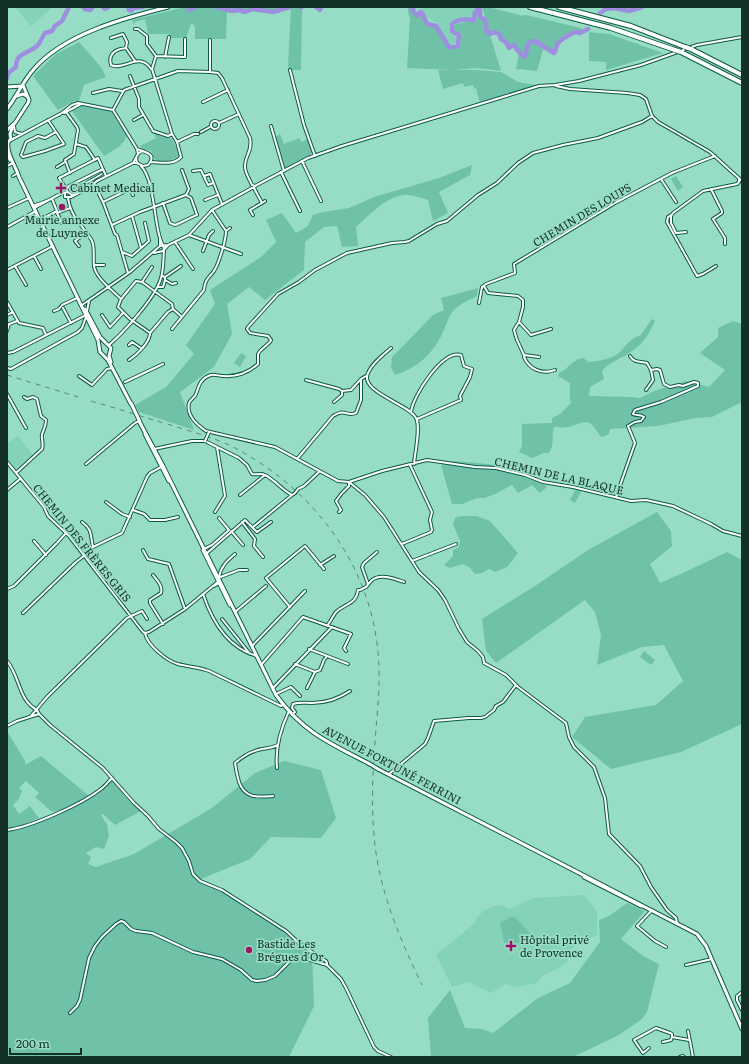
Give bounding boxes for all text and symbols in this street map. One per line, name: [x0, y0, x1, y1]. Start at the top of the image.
street label: CHEMIN DES LOUPS: [529, 178, 634, 250]
place label: Cabinet Medical: [70, 179, 155, 195]
marker: Cabinet Medical: [55, 182, 67, 194]
marker: Mairie annexe de Luynes: [57, 202, 67, 212]
place label: Mairie annexe de Luynes: [25, 211, 100, 240]
street label: CHEMIN DE LA BLAQUE: [493, 452, 625, 498]
street label: CHEMIN DES FRÈRES GRIS: [30, 480, 136, 605]
street label: AVENUE FORTUNÉ FERRINI: [320, 721, 465, 808]
place label: Hôpital privé de Provence: [520, 931, 589, 960]
place label: Bastide Les Brégues d'Or: [257, 935, 324, 964]
marker: Hôpital privé de Provence: [505, 940, 517, 952]
marker: Bastide Les Brégues d'Or: [244, 945, 254, 955]
scale bar: [10, 1030, 81, 1056]
text: 200 m: [16, 1034, 50, 1052]

